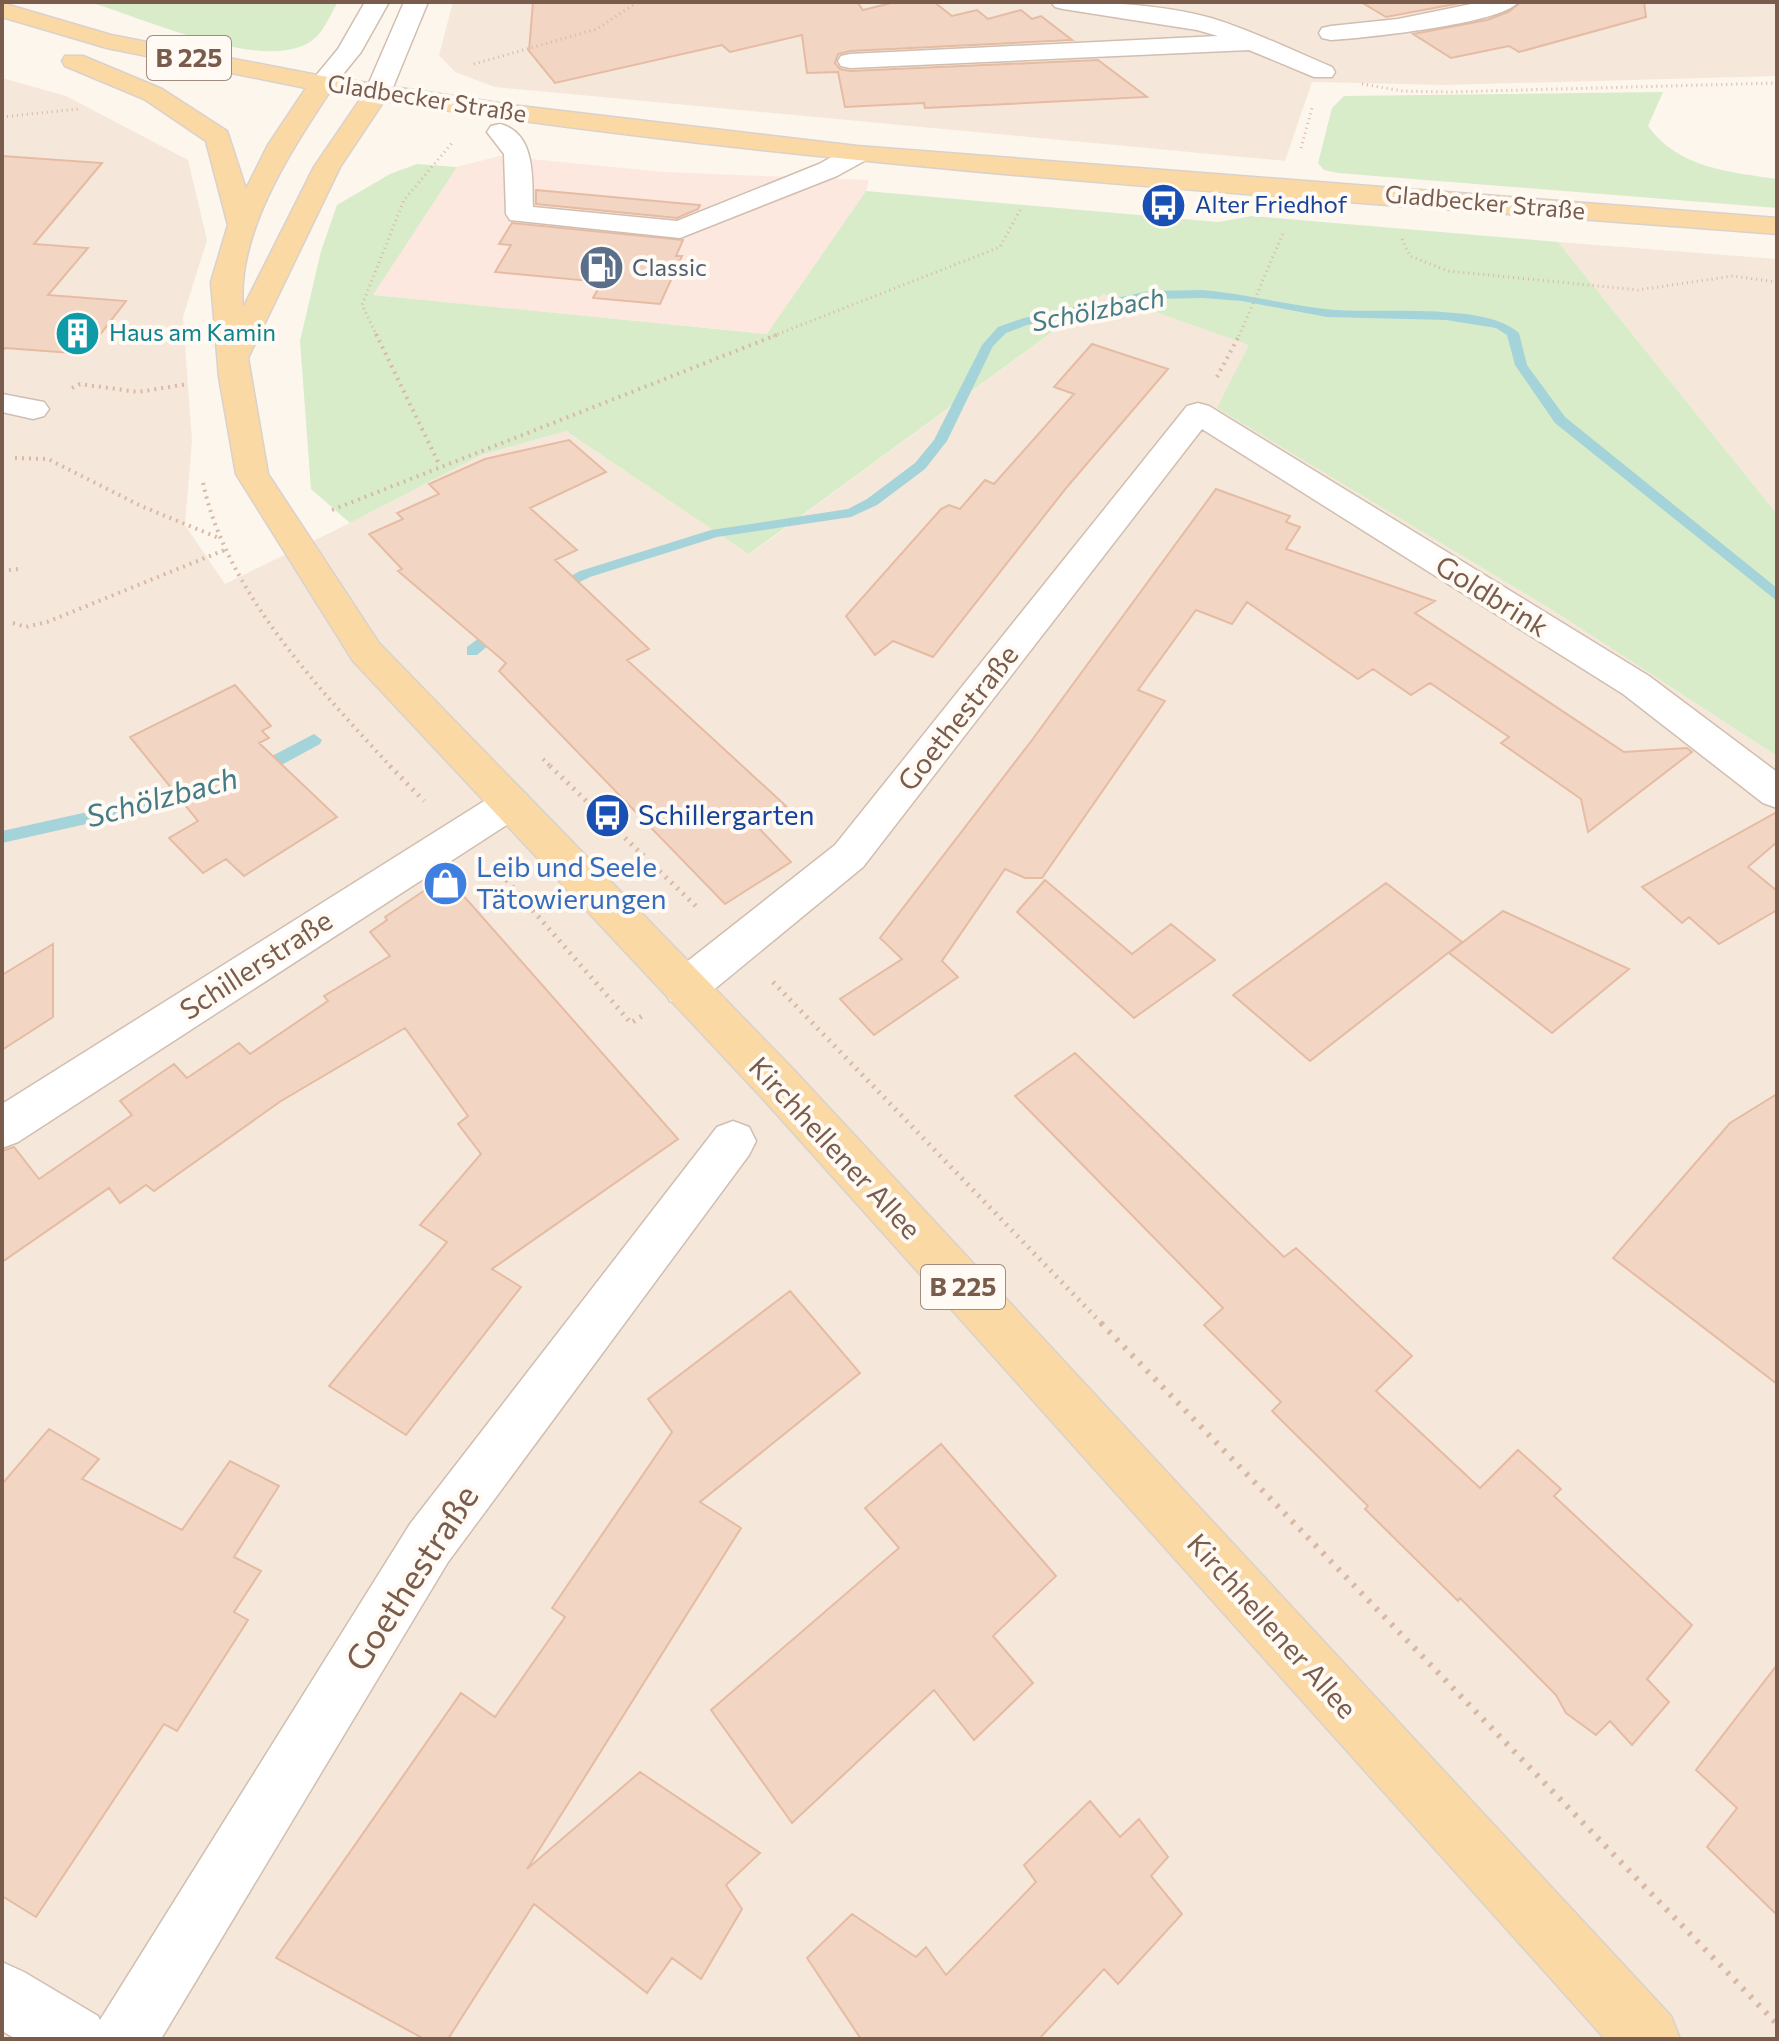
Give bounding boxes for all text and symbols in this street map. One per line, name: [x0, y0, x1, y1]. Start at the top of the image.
road number: B 225: [147, 36, 231, 80]
street label: Gladbecker Straße: [326, 67, 529, 128]
street label: Gladbecker Straße: [1384, 178, 1586, 225]
bus stop icon: Alter Friedhof: [1140, 181, 1188, 229]
place label: Alter Friedhof: [1195, 189, 1348, 218]
fuel station icon: Classic: [577, 244, 625, 292]
place label: Classic: [632, 252, 707, 281]
water label: Schölzbach: [1029, 280, 1167, 337]
building icon: Haus am Kamin: [54, 309, 102, 357]
place label: Haus am Kamin: [109, 317, 276, 346]
street label: Goldbrink: [1430, 547, 1555, 643]
street label: Goethestraße: [890, 638, 1025, 797]
water label: Schölzbach: [81, 758, 241, 834]
bus stop icon: Schillergarten: [583, 791, 631, 839]
place label: Schillergarten: [638, 797, 815, 831]
place label: Leib und Seele Tätowierungen: [476, 849, 667, 915]
shop icon: Leib und Seele Tätowierungen: [421, 859, 469, 907]
street label: Schillerstraße: [173, 902, 338, 1026]
street label: Kirchhellener Allee: [743, 1049, 929, 1246]
road number: B 225: [921, 1265, 1005, 1309]
street label: Goethestraße: [335, 1476, 486, 1678]
street label: Kirchhellener Allee: [1181, 1526, 1365, 1725]

